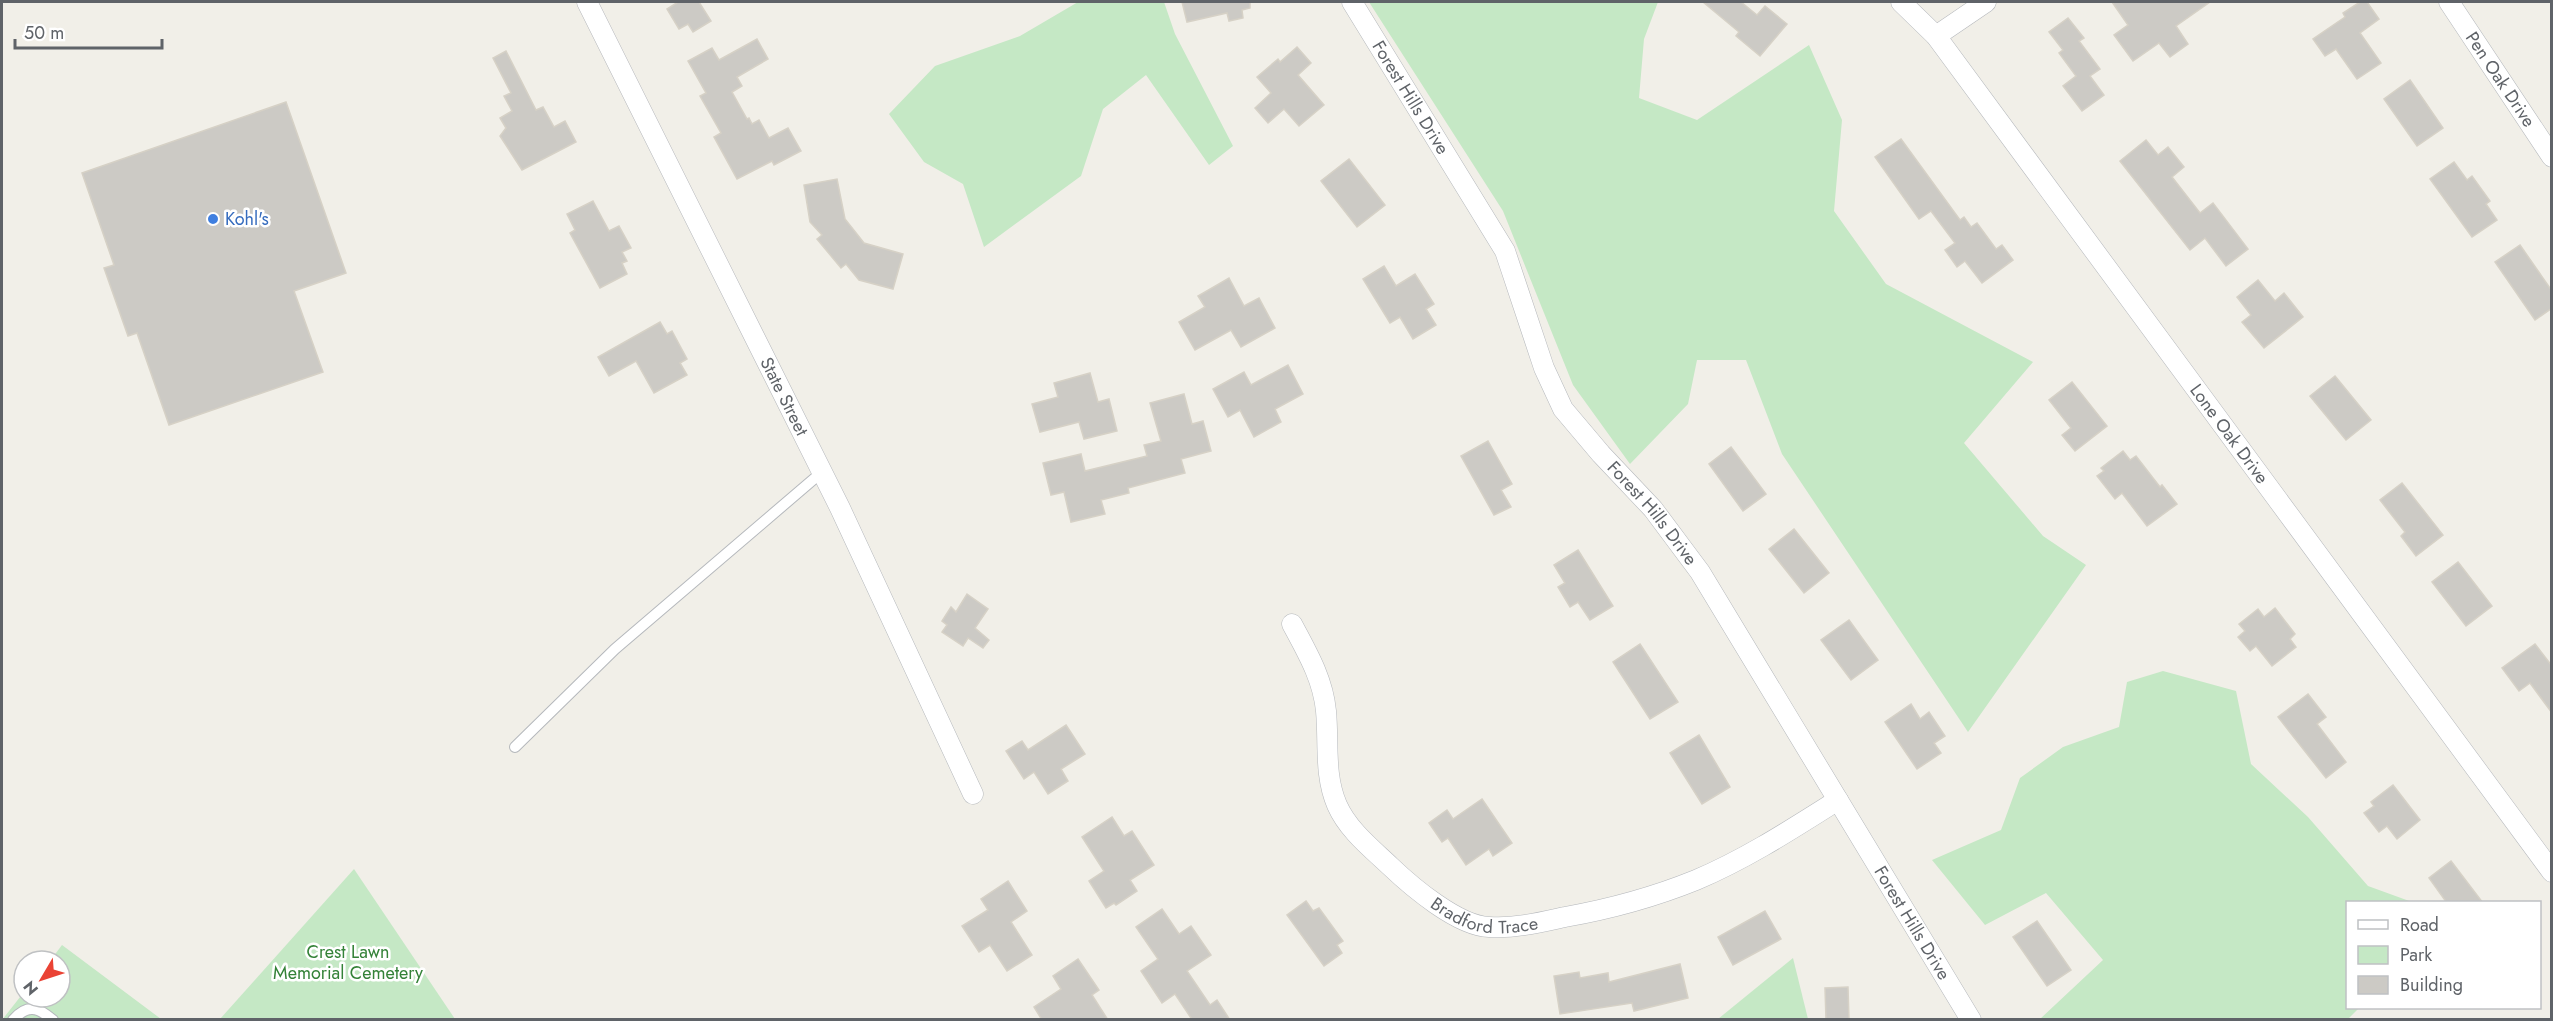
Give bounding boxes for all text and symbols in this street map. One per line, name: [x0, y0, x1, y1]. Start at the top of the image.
scale bar: [15, 12, 162, 50]
text: 50 m: [24, 20, 64, 46]
street label: Pen Oak Drive: [2459, 27, 2542, 132]
street label: Forest Hills Drive: [1366, 36, 1455, 159]
place label: Kohl's: [225, 206, 269, 232]
marker: Kohl's: [206, 212, 220, 226]
street label: State Street: [754, 353, 815, 441]
street label: Lone Oak Drive: [2184, 379, 2275, 489]
street label: Forest Hills Drive: [1601, 455, 1704, 571]
street label: Forest Hills Drive: [1868, 861, 1957, 985]
street label: Bradford Trace: [1425, 891, 1540, 940]
legend: [2346, 901, 2541, 1009]
text: Road: [2400, 912, 2439, 938]
park label: Crest Lawn Memorial Cemetery: [273, 939, 423, 986]
text: Park: [2400, 942, 2432, 968]
north arrow: [12, 949, 72, 1009]
text: Building: [2400, 972, 2463, 998]
text: N: [18, 976, 44, 1000]

